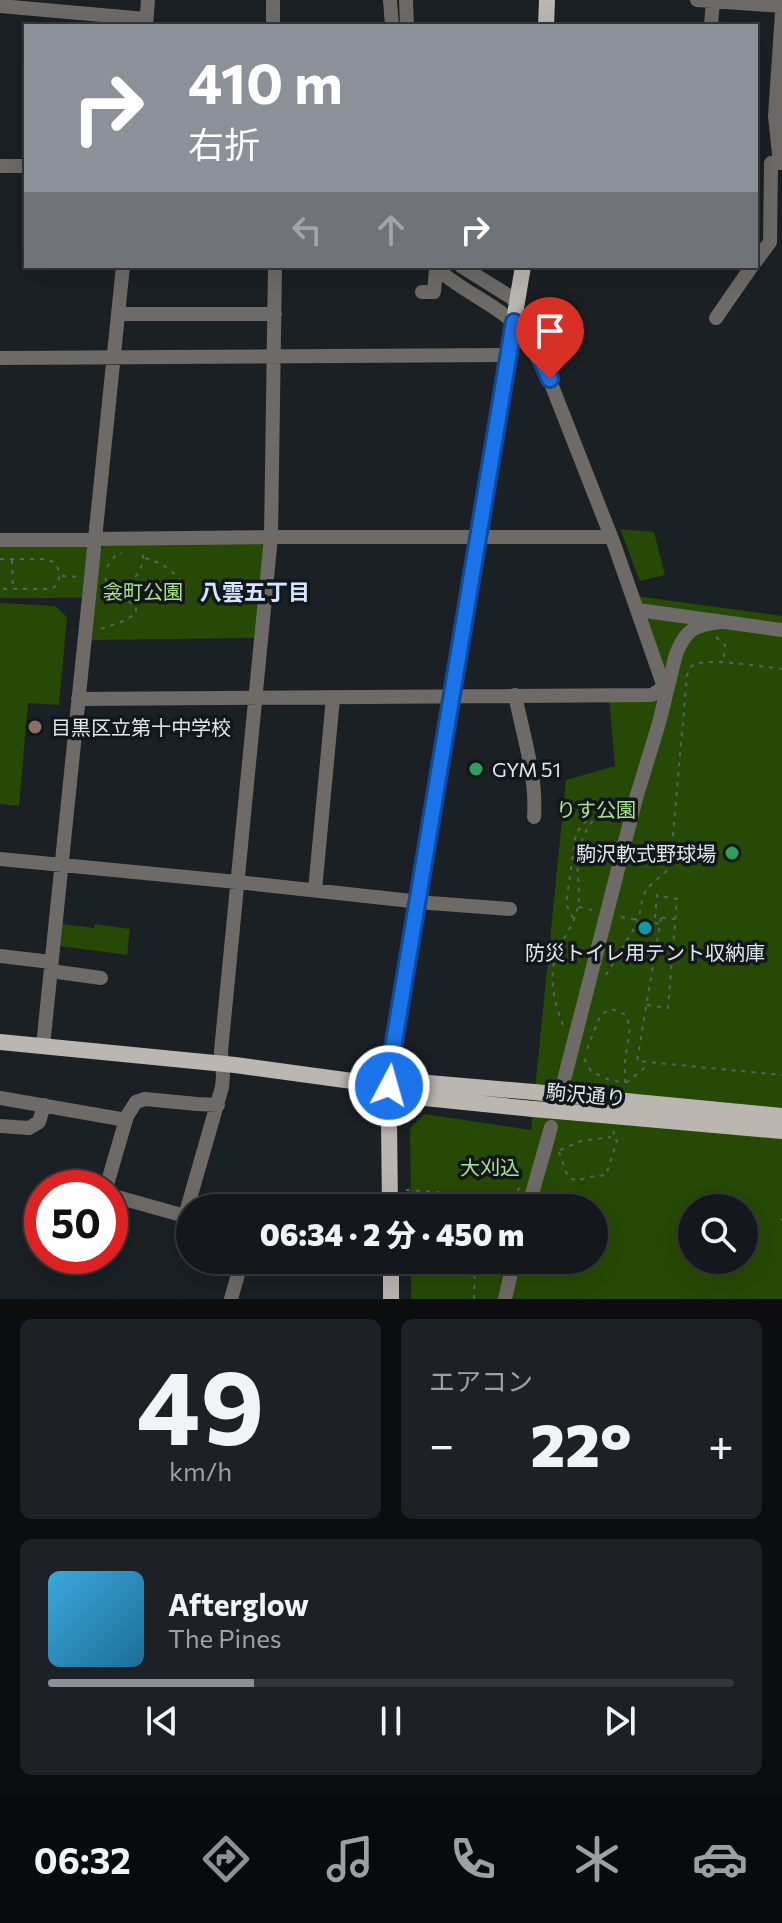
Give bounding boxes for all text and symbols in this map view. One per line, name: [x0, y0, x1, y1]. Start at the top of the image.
text: 410 m: [188, 47, 343, 116]
icon: right: [56, 56, 160, 160]
text: 右折: [188, 121, 260, 165]
icon: left: [285, 208, 329, 252]
icon: ahead: [369, 208, 413, 252]
icon: right: [453, 208, 497, 252]
pin: [516, 297, 584, 379]
icon: arrive: [528, 309, 572, 353]
district label: 八雲五丁目: [200, 578, 310, 605]
park label: 衾町公園: [103, 579, 183, 603]
place label: 目黒区立第十中学校: [51, 715, 231, 739]
marker: 目黒区立第十中学校: [26, 718, 44, 736]
place label: GYM 51: [492, 757, 561, 781]
marker: GYM 51: [467, 760, 485, 778]
park label: りす公園: [556, 797, 636, 821]
place label: 駒沢軟式野球場: [576, 841, 716, 865]
marker: 駒沢軟式野球場: [723, 844, 741, 862]
marker: 防災トイレ用テント収納庫: [636, 919, 654, 937]
place label: 防災トイレ用テント収納庫: [525, 940, 765, 964]
position arrow: [347, 1044, 431, 1128]
street label: 駒沢通り: [545, 1079, 627, 1109]
park label: 大刈込: [460, 1155, 520, 1179]
speed limit sign: 50: [24, 1170, 128, 1274]
map controls: [678, 1194, 758, 1274]
button: search: [678, 1194, 758, 1274]
text: 06:34 · 2 分 · 450 m: [260, 1215, 524, 1252]
text: 49: [137, 1339, 264, 1466]
text: エアコン: [429, 1365, 533, 1396]
text: 22°: [531, 1406, 632, 1479]
text: −: [429, 1416, 454, 1470]
text: +: [708, 1416, 734, 1470]
text: km/h: [169, 1455, 232, 1486]
text: Afterglow: [168, 1585, 309, 1622]
text: The Pines: [168, 1622, 282, 1653]
icon: previous: [140, 1699, 184, 1743]
icon: pause: [369, 1699, 413, 1743]
icon: next: [598, 1699, 642, 1743]
icon: directions: [198, 1831, 254, 1887]
icon: music: [322, 1831, 378, 1887]
icon: phone: [445, 1831, 501, 1887]
icon: climate: [569, 1831, 625, 1887]
icon: car: [692, 1831, 748, 1887]
text: 06:32: [34, 1837, 131, 1881]

